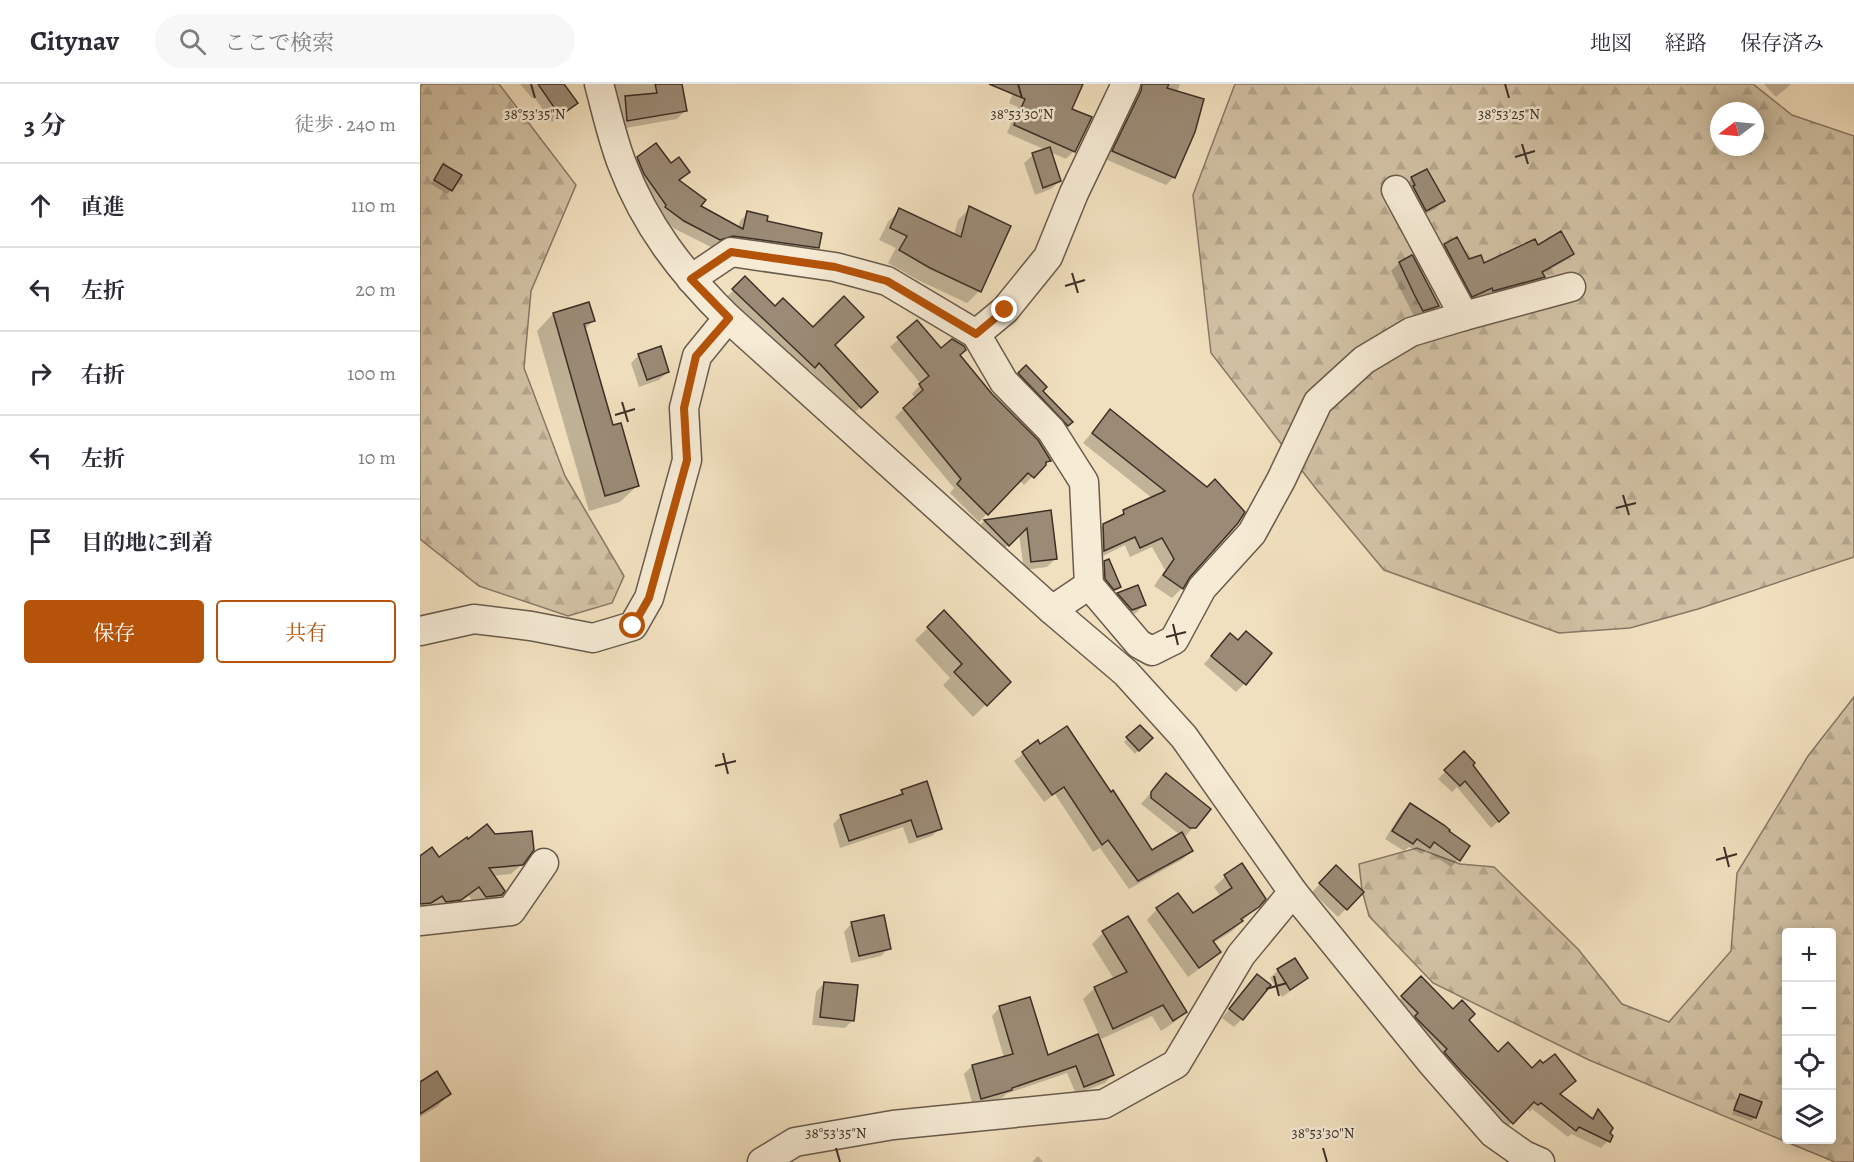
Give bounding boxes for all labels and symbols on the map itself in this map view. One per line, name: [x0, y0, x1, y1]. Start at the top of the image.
north arrow: [1710, 102, 1764, 156]
text: 38°53'35"N: [504, 104, 566, 124]
text: 38°53'30"N: [991, 104, 1054, 124]
text: 38°53'25"N: [1478, 104, 1540, 124]
route end: [991, 296, 1017, 322]
route start: [619, 612, 645, 638]
text: 38°53'35"N: [805, 1123, 867, 1143]
text: 38°53'30"N: [1292, 1123, 1355, 1143]

